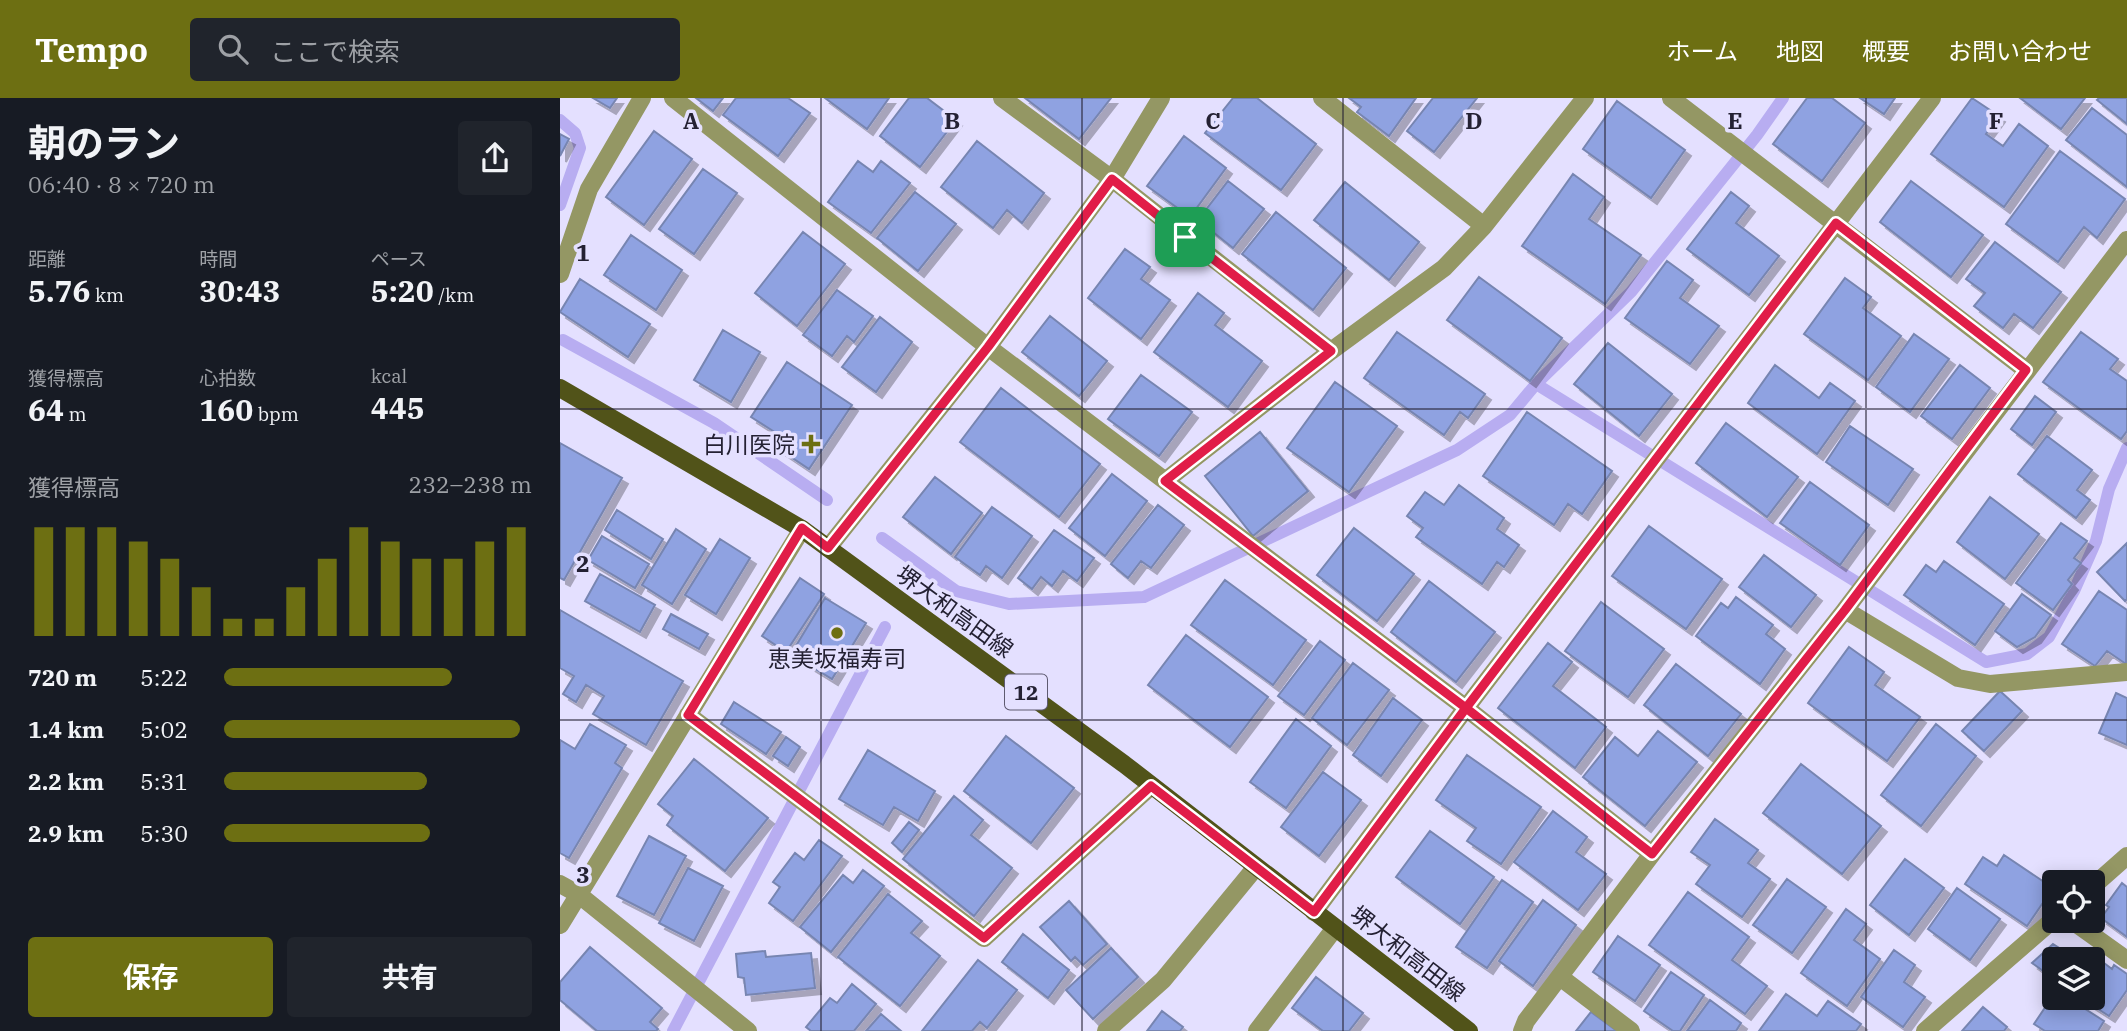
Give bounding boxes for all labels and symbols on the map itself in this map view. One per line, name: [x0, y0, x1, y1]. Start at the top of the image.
text: A: [683, 105, 699, 135]
text: B: [944, 105, 960, 135]
text: C: [1205, 105, 1221, 135]
text: D: [1465, 105, 1483, 135]
text: E: [1727, 105, 1743, 135]
text: F: [1989, 105, 2003, 135]
pin: [1155, 207, 1215, 267]
text: 1: [576, 237, 590, 267]
place label: 白川医院: [703, 429, 795, 459]
marker: 白川医院: [801, 434, 821, 454]
text: 2: [576, 548, 590, 578]
street label: 堺大和高田線: [890, 558, 1020, 664]
marker: 恵美坂福寿司: [829, 625, 845, 641]
place label: 恵美坂福寿司: [768, 643, 906, 673]
road number: 12: [1005, 674, 1047, 710]
text: 3: [576, 859, 590, 889]
street label: 堺大和高田線: [1344, 899, 1472, 1007]

